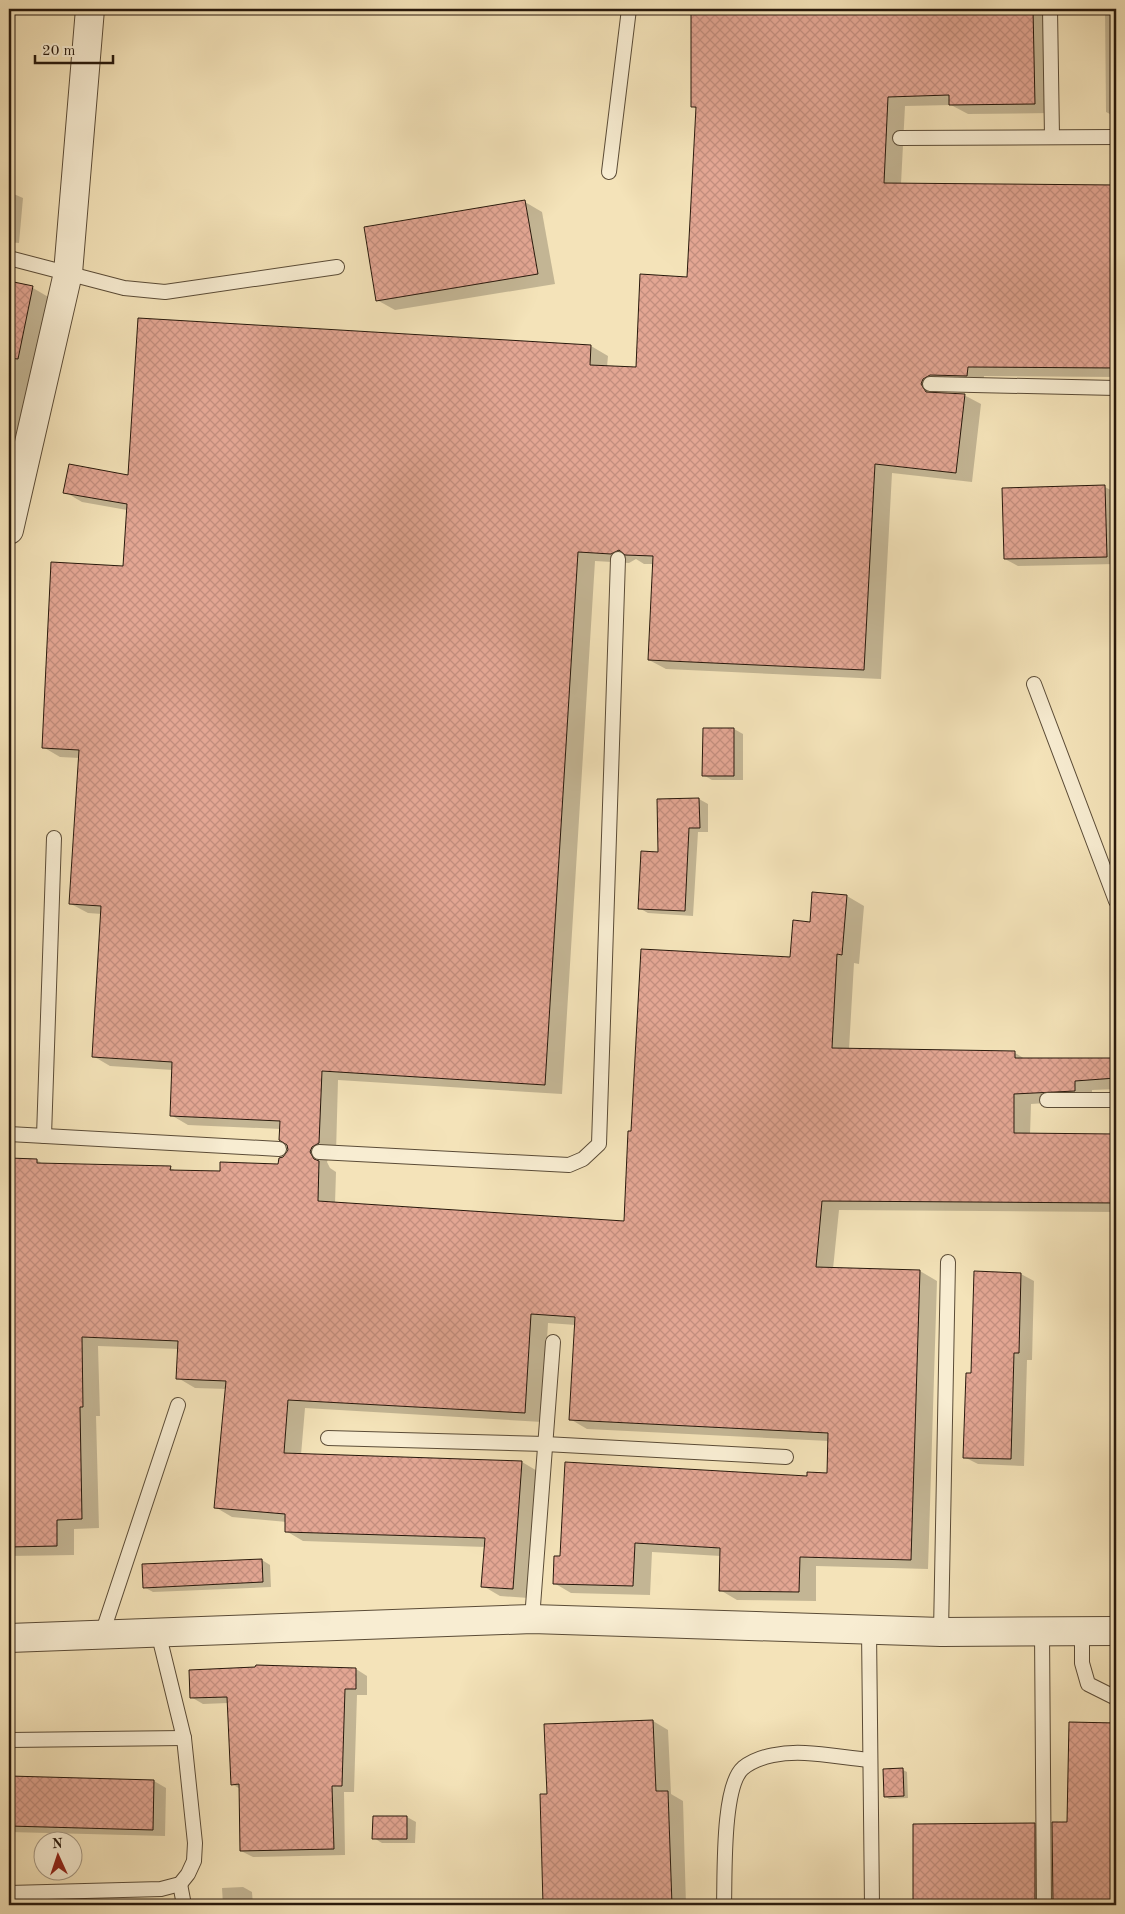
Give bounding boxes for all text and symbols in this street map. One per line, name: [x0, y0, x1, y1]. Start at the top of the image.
scale bar: [35, 32, 112, 64]
text: 20 m: [42, 44, 76, 59]
north arrow: [32, 1832, 82, 1882]
text: N: [52, 1837, 63, 1851]

